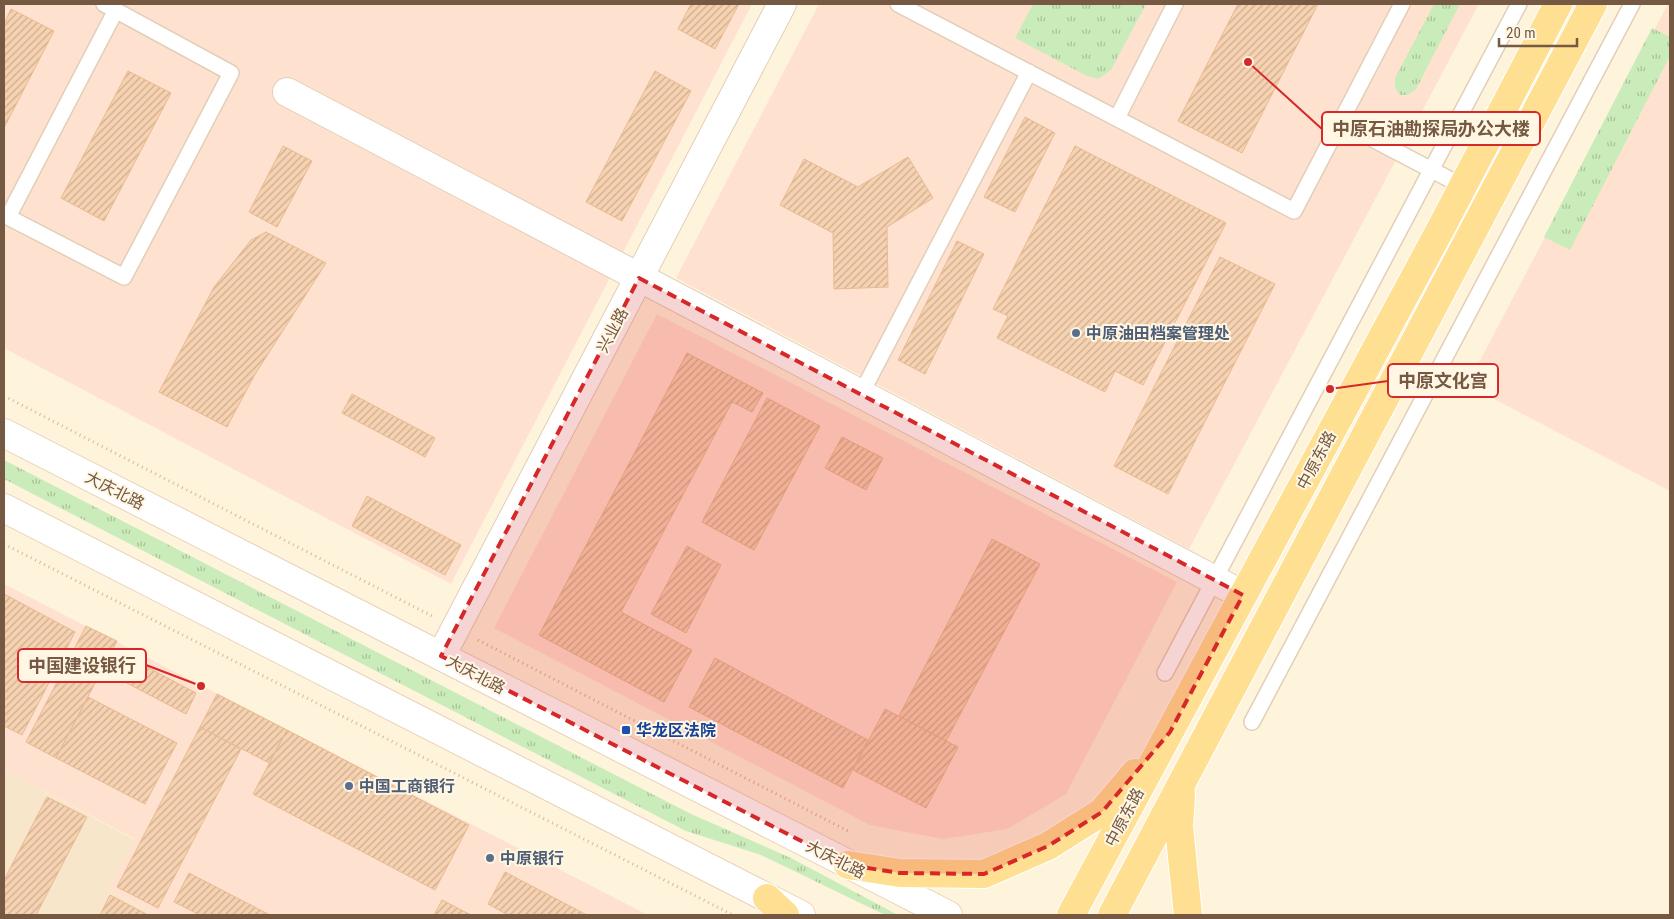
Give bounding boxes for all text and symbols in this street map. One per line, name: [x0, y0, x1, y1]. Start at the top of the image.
scale bar: [1499, 15, 1576, 47]
text: 20 m: [1506, 24, 1536, 42]
callout: 中原石油勘探局办公大楼: [1322, 112, 1540, 145]
text: 中原石油勘探局办公大楼: [1332, 118, 1530, 139]
street label: 兴业路: [593, 305, 632, 356]
place label: 中原油田档案管理处: [1086, 324, 1230, 343]
marker: 中原油田档案管理处: [1070, 327, 1082, 339]
callout: 中原文化宫: [1388, 364, 1498, 397]
text: 中原文化宫: [1398, 370, 1488, 391]
street label: 中原东路: [1293, 428, 1340, 493]
street label: 大庆北路: [82, 467, 148, 513]
callout: 中国建设银行: [18, 649, 146, 682]
street label: 大庆北路: [443, 651, 508, 698]
text: 中国建设银行: [28, 655, 136, 676]
place label: 华龙区法院: [636, 721, 716, 740]
marker: 华龙区法院: [620, 724, 632, 736]
place label: 中国工商银行: [359, 777, 455, 796]
marker: 中国工商银行: [343, 780, 355, 792]
street label: 中原东路: [1101, 785, 1148, 850]
street label: 大庆北路: [803, 836, 869, 882]
place label: 中原银行: [500, 849, 564, 868]
marker: 中原银行: [484, 852, 496, 864]

